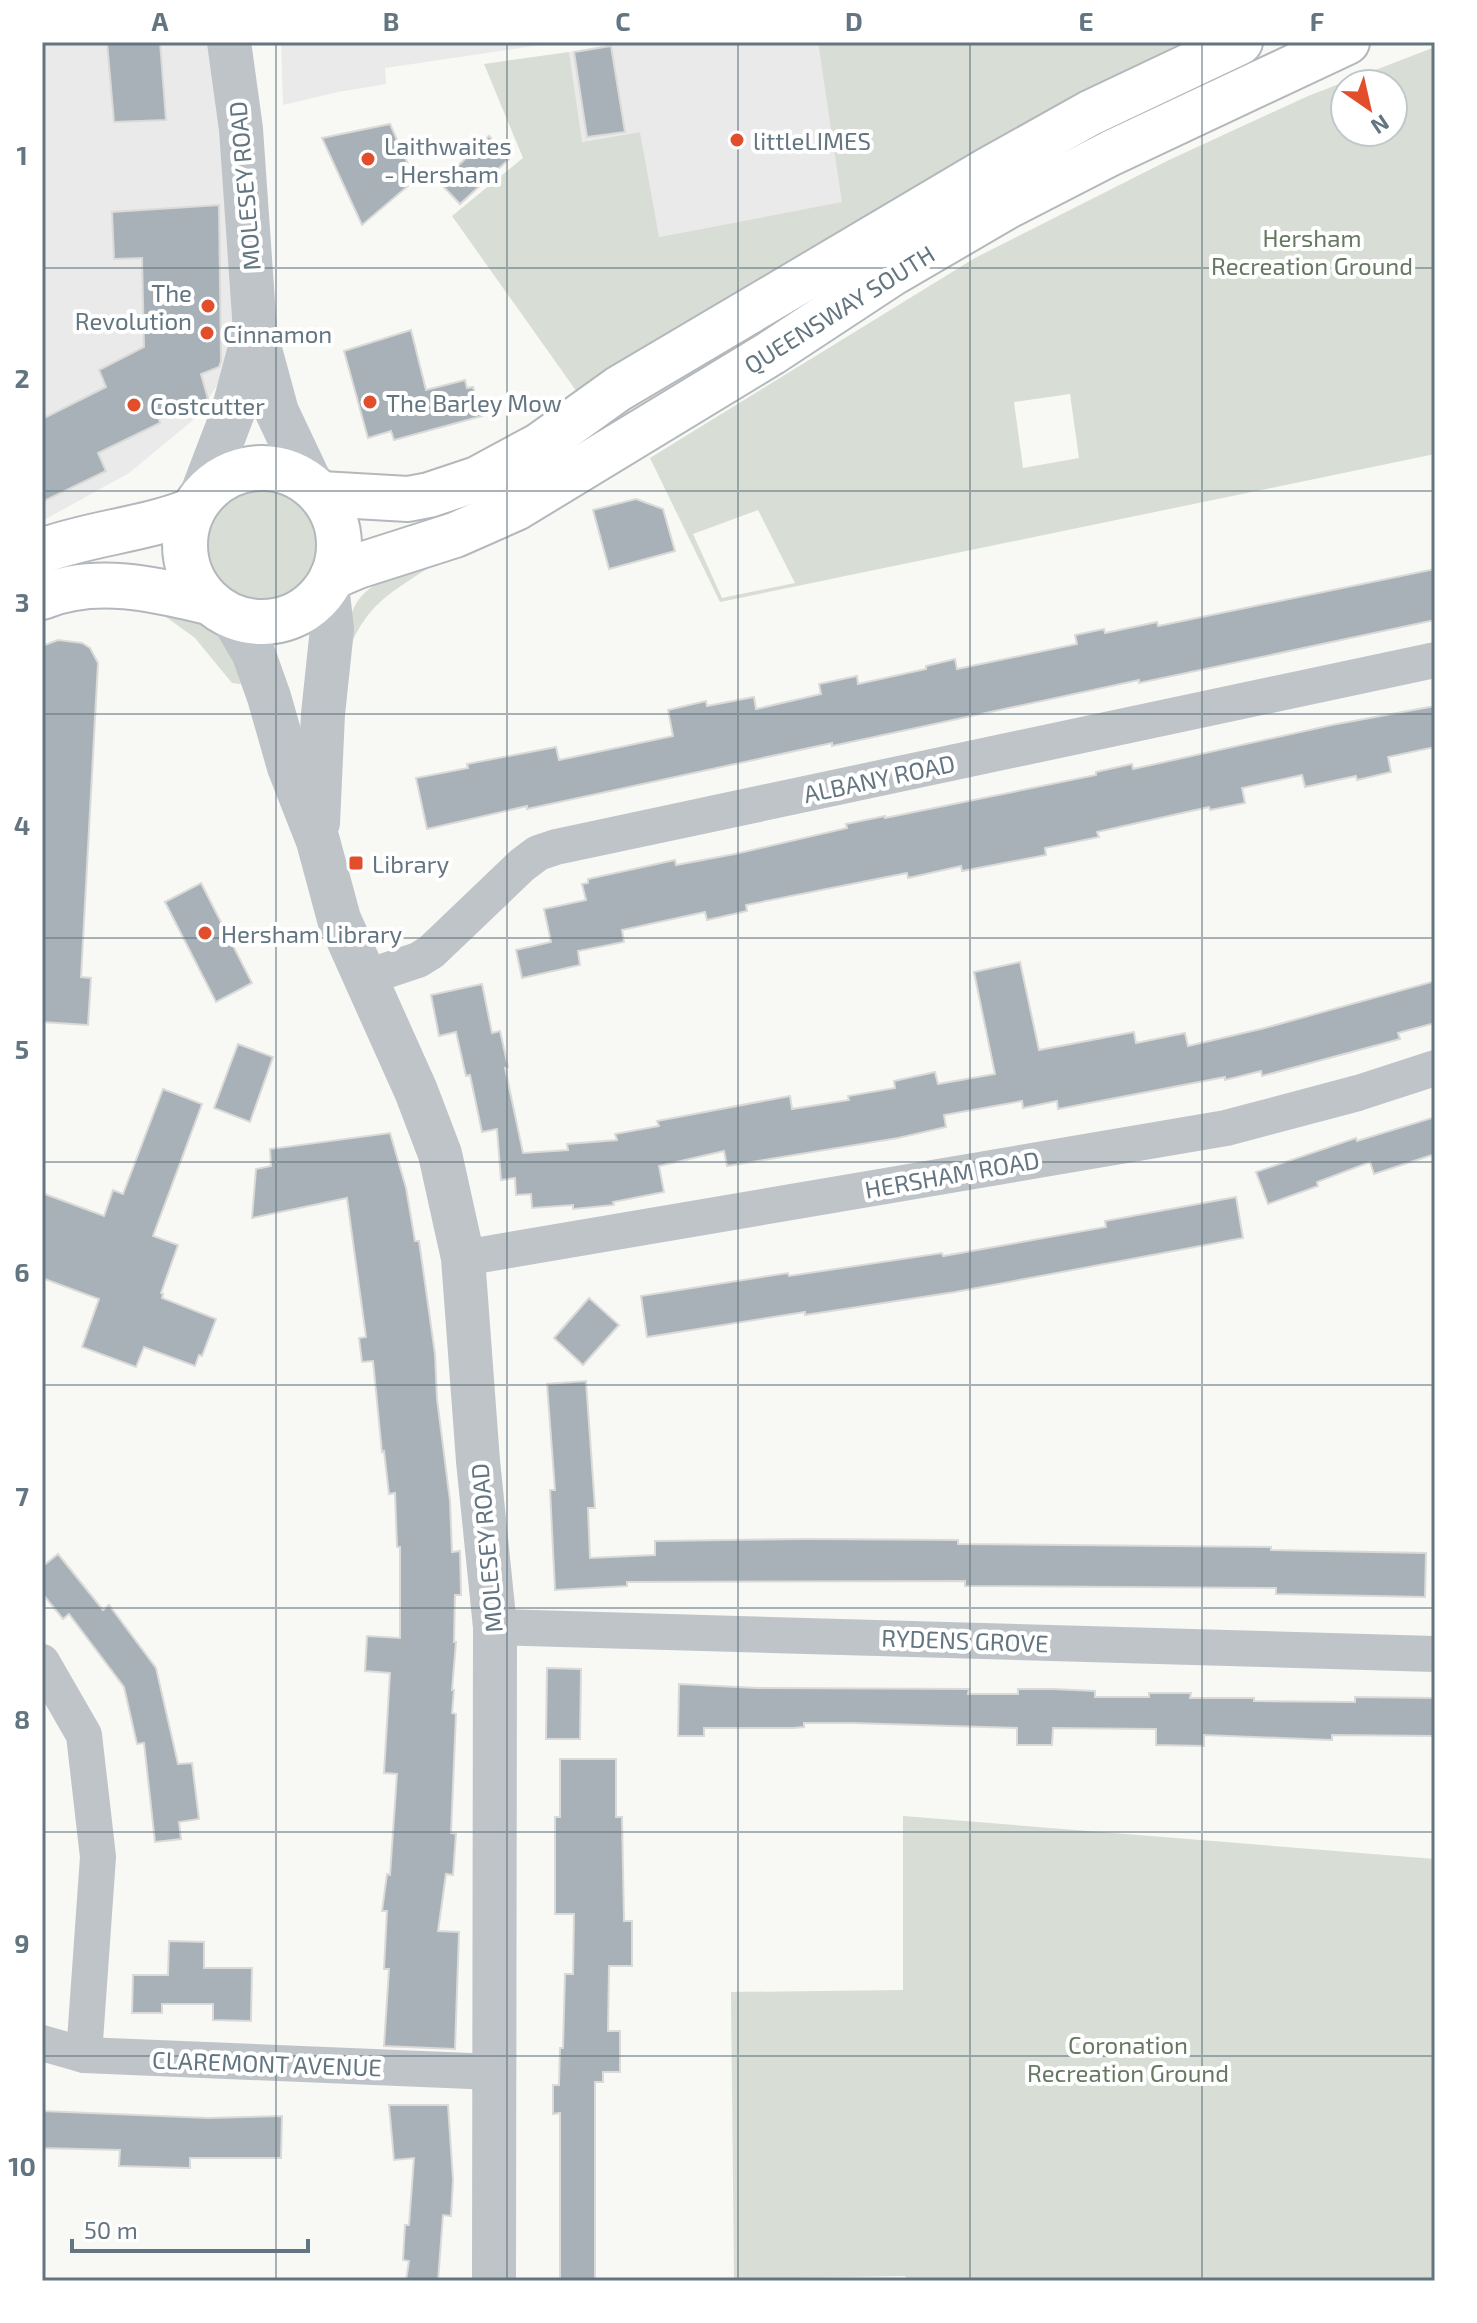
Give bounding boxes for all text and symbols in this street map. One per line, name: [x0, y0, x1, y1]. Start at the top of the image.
text: A: [152, 5, 169, 36]
text: B: [383, 5, 399, 36]
text: C: [615, 5, 631, 36]
text: D: [845, 5, 863, 36]
text: E: [1078, 5, 1094, 36]
text: F: [1310, 5, 1324, 36]
north arrow: [1329, 68, 1409, 148]
street label: MOLESEY ROAD: [222, 100, 266, 272]
text: N: [1367, 110, 1395, 141]
place label: littleLIMES: [753, 126, 871, 155]
place label: Laithwaites - Hersham: [384, 131, 512, 188]
marker: littleLIMES: [728, 131, 746, 149]
text: 1: [16, 139, 28, 170]
marker: Laithwaites - Hersham: [359, 150, 377, 168]
park label: Hersham Recreation Ground: [1211, 223, 1413, 280]
street label: QUEENSWAY SOUTH: [738, 239, 940, 379]
place label: The Revolution: [75, 278, 192, 335]
marker: The Revolution: [199, 297, 217, 315]
place label: Cinnamon: [223, 319, 332, 348]
marker: Cinnamon: [198, 324, 216, 342]
text: 2: [14, 362, 30, 393]
place label: The Barley Mow: [386, 388, 562, 417]
place label: Costcutter: [150, 391, 265, 420]
marker: The Barley Mow: [361, 393, 379, 411]
marker: Costcutter: [125, 396, 143, 414]
text: 3: [15, 586, 29, 617]
street label: ALBANY ROAD: [801, 748, 957, 808]
text: 4: [14, 809, 30, 840]
place label: Library: [372, 849, 449, 878]
marker: Library: [347, 854, 365, 872]
place label: Hersham Library: [221, 919, 403, 948]
marker: Hersham Library: [196, 924, 214, 942]
text: 5: [15, 1033, 29, 1064]
street label: HERSHAM ROAD: [862, 1144, 1042, 1204]
text: 6: [14, 1256, 30, 1287]
street label: MOLESEY ROAD: [464, 1462, 508, 1634]
text: 7: [15, 1480, 29, 1511]
street label: RYDENS GROVE: [881, 1623, 1049, 1657]
text: 8: [14, 1703, 30, 1734]
text: 9: [14, 1927, 30, 1958]
park label: Coronation Recreation Ground: [1027, 2030, 1229, 2087]
street label: CLAREMONT AVENUE: [152, 2044, 382, 2082]
text: 10: [8, 2150, 36, 2181]
scale bar: [72, 2203, 308, 2253]
text: 50 m: [84, 2215, 138, 2244]

